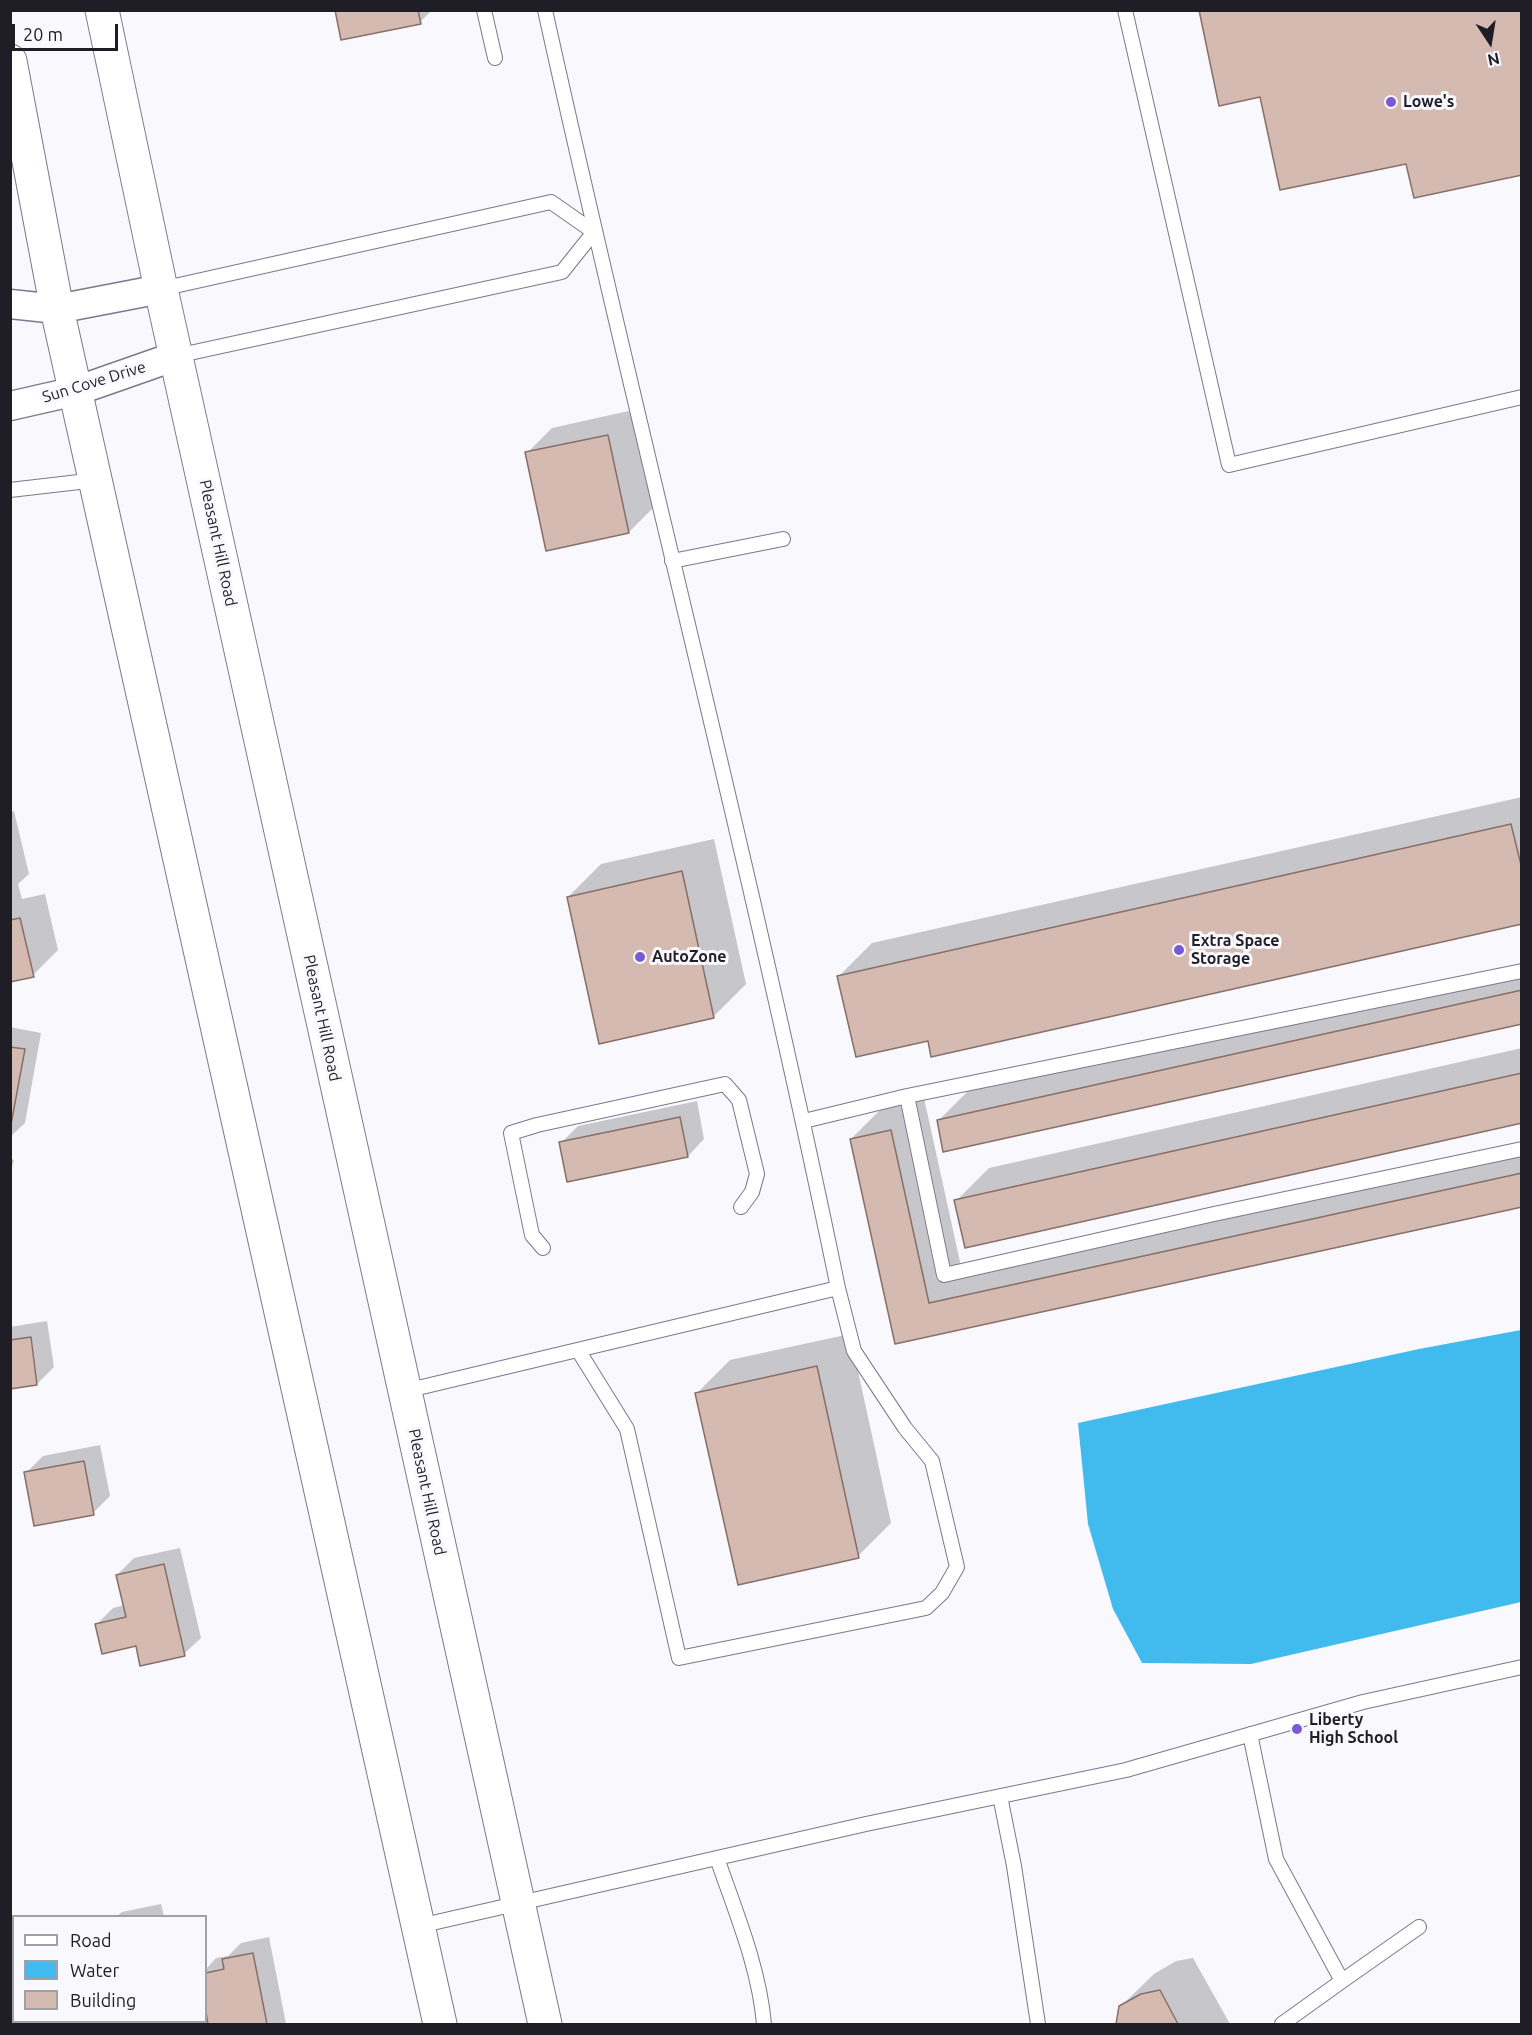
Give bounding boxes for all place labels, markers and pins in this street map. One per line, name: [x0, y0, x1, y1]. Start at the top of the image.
place label: Lowe's: [1403, 92, 1454, 112]
marker: Lowe's: [1384, 95, 1398, 109]
place label: Extra Space Storage: [1191, 931, 1279, 969]
marker: Extra Space Storage: [1172, 943, 1186, 957]
place label: AutoZone: [652, 947, 727, 967]
marker: AutoZone: [633, 950, 647, 964]
place label: Liberty High School: [1309, 1710, 1398, 1748]
marker: Liberty High School: [1290, 1722, 1304, 1736]

